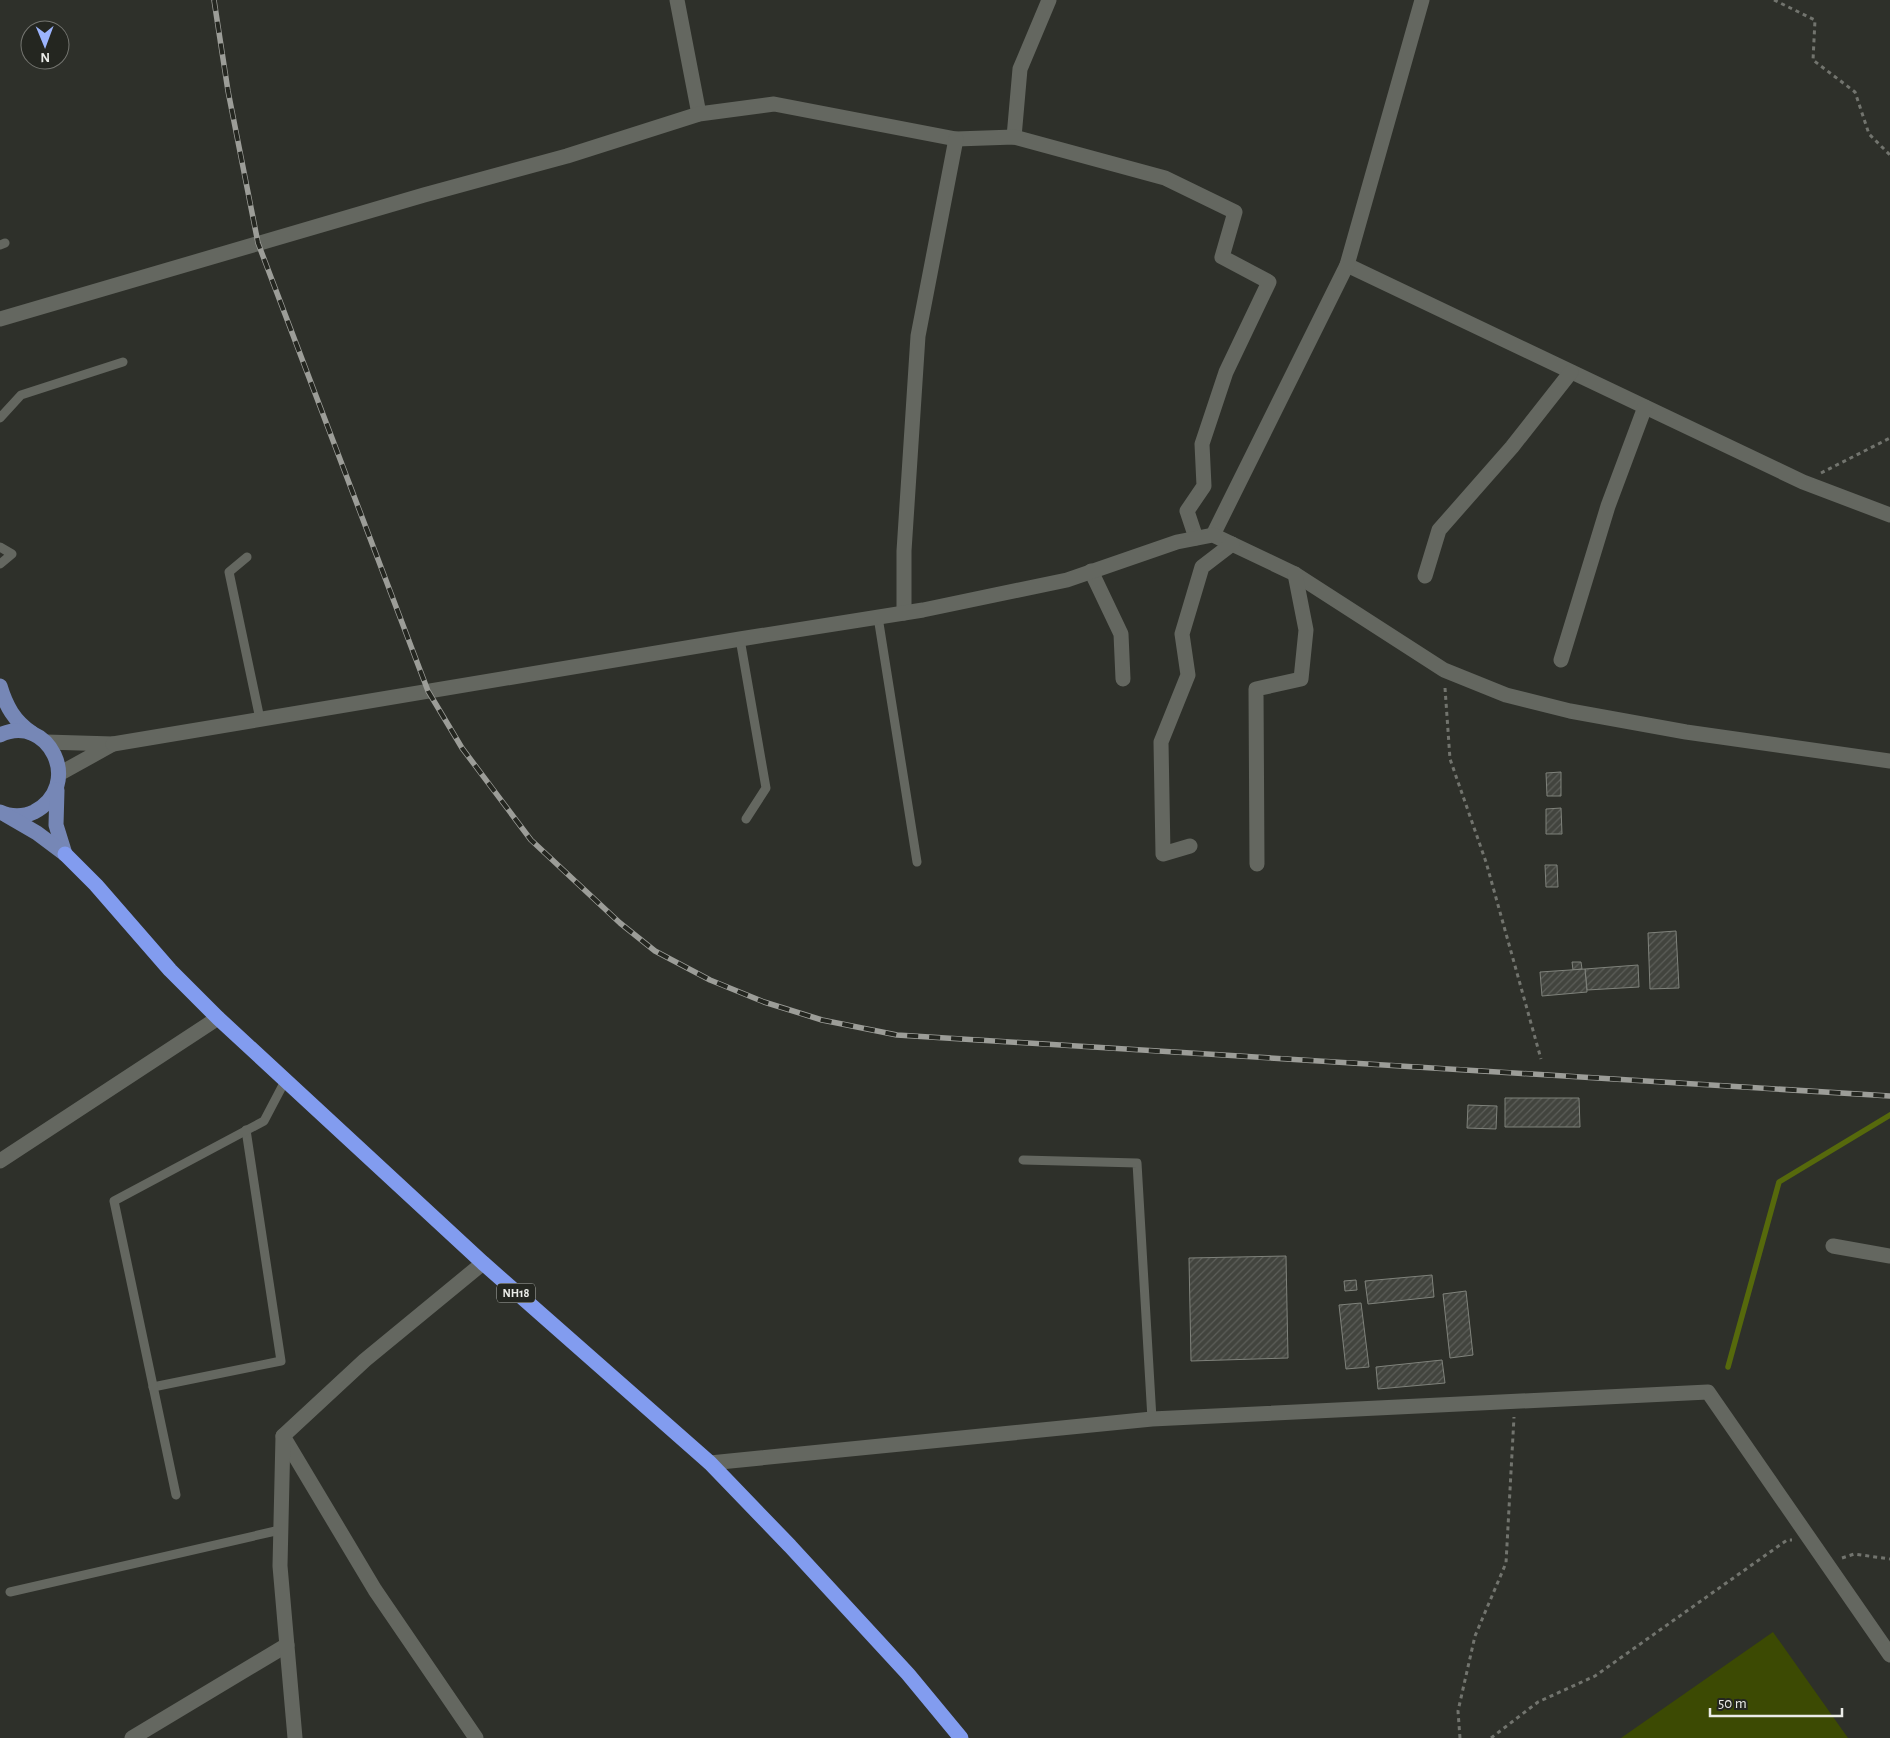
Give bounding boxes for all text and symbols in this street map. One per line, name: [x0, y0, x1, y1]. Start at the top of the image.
north arrow: [20, 20, 70, 70]
text: N: [40, 50, 50, 64]
road number: NH18: [497, 1284, 535, 1302]
scale bar: [1710, 1686, 1842, 1718]
text: 50 m: [1718, 1696, 1747, 1711]

